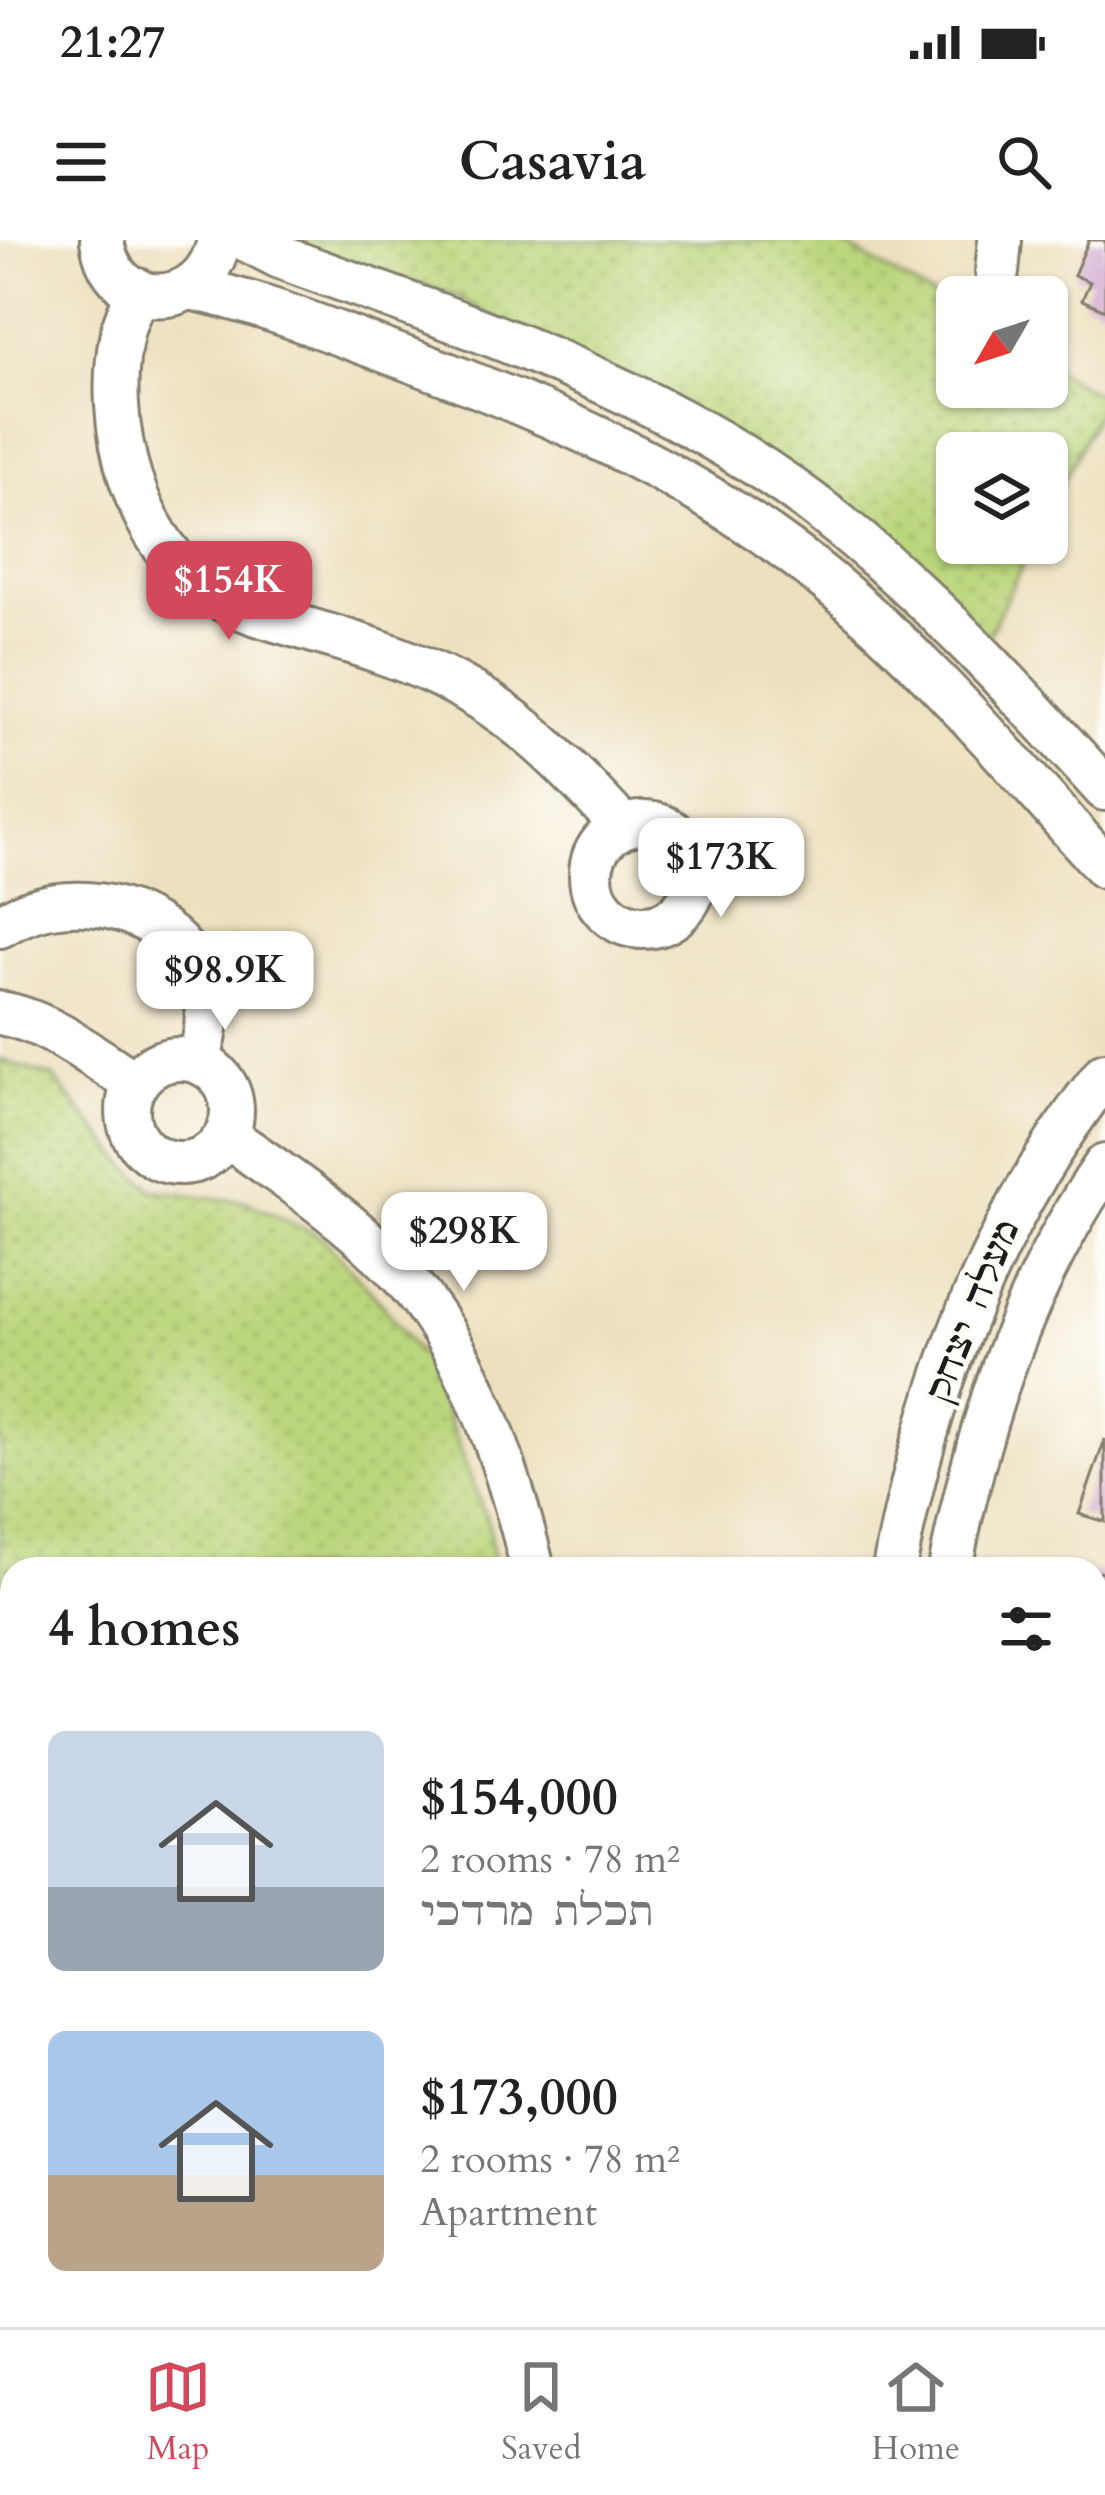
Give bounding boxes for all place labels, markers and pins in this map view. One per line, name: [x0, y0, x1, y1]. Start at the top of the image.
pin: $154K: [145, 541, 313, 643]
pin: $173K: [637, 818, 805, 920]
pin: $98.9K: [127, 931, 323, 1033]
pin: $298K: [380, 1192, 548, 1294]

